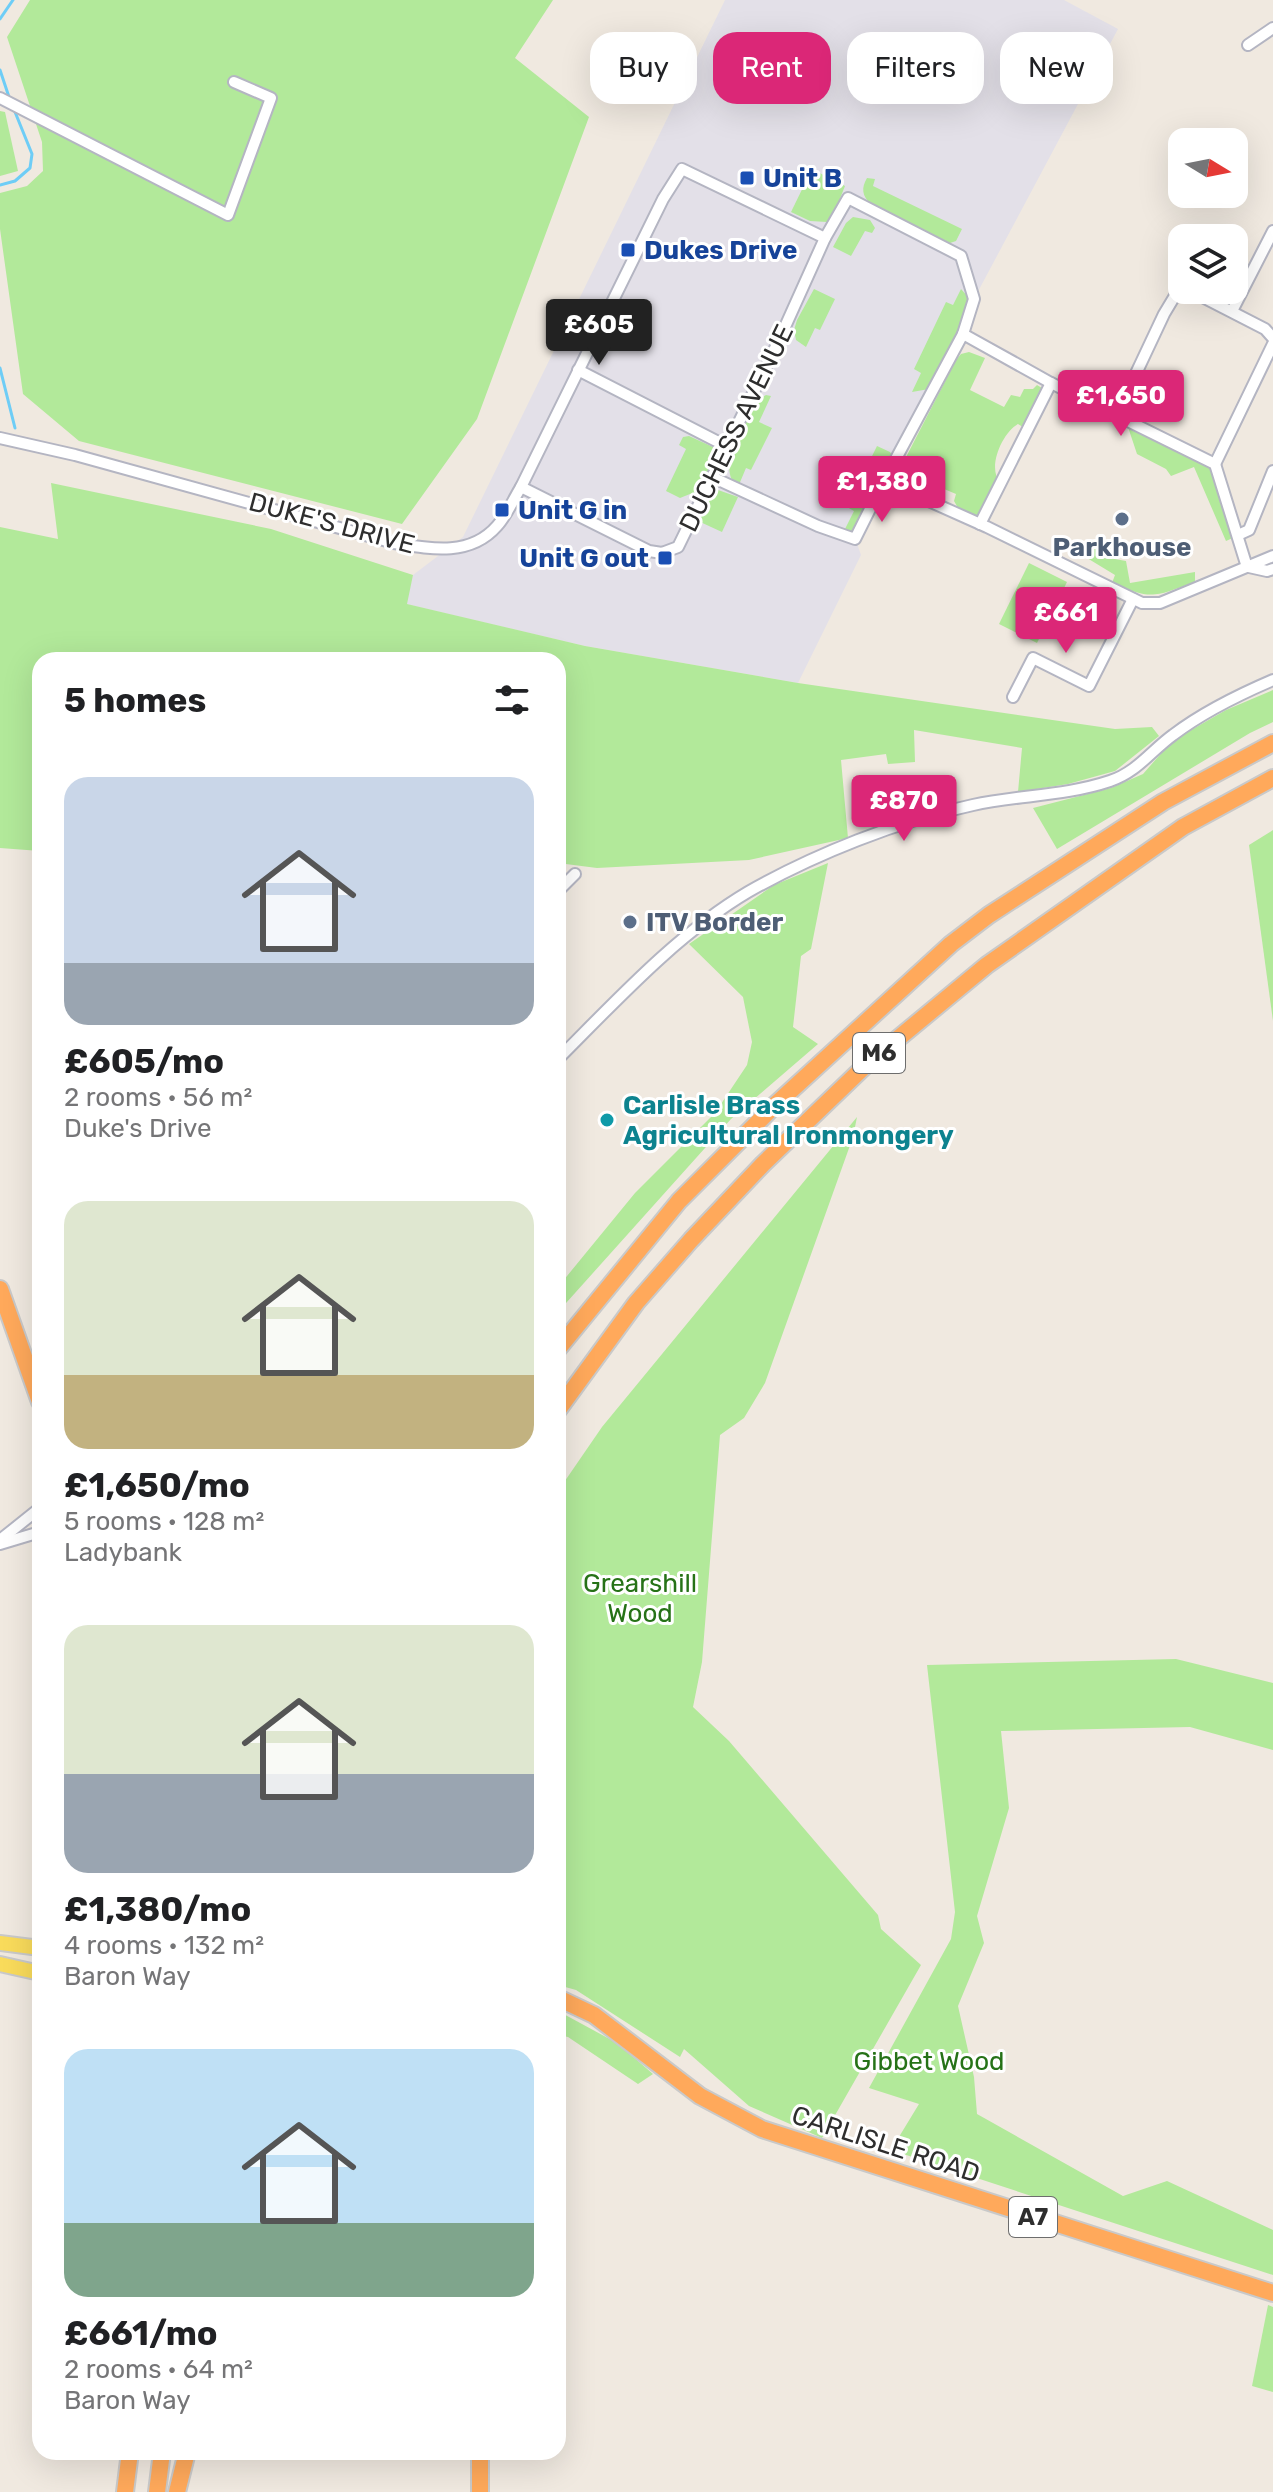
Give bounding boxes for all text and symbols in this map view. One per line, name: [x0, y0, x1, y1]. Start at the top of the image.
chip: Buy: [590, 32, 697, 104]
chip: Rent: [713, 32, 831, 104]
chip: Filters: [847, 32, 984, 104]
chip: New: [1000, 32, 1113, 104]
north arrow: [1168, 128, 1248, 208]
map controls: [1168, 128, 1248, 304]
place label: Unit B: [763, 163, 842, 194]
marker: Unit B: [738, 169, 756, 187]
button: layers: [1168, 224, 1248, 304]
place label: Dukes Drive: [644, 235, 798, 266]
marker: Dukes Drive: [619, 241, 637, 259]
pin: £605: [552, 299, 646, 367]
text: £605: [564, 309, 634, 340]
street label: DUCHESS AVENUE: [673, 320, 800, 537]
pin: £1,650: [1056, 370, 1186, 438]
text: £1,650: [1076, 380, 1166, 411]
pin: £1,380: [817, 456, 947, 524]
text: £1,380: [836, 466, 928, 497]
street label: DUKE'S DRIVE: [245, 486, 418, 561]
place label: Unit G in: [518, 495, 627, 526]
marker: Unit G in: [493, 501, 511, 519]
marker: Parkhouse: [1113, 510, 1131, 528]
place label: Parkhouse: [1053, 532, 1191, 563]
place label: Unit G out: [519, 543, 649, 574]
marker: Unit G out: [656, 549, 674, 567]
pin: £661: [1019, 587, 1113, 655]
text: £661: [1034, 597, 1098, 628]
icon: filters: [490, 678, 534, 722]
text: 5 homes: [64, 680, 206, 721]
pin: £870: [857, 775, 951, 843]
text: £870: [870, 785, 938, 816]
icon: home: [227, 829, 371, 973]
place label: ITV Border: [646, 907, 783, 938]
marker: ITV Border: [621, 913, 639, 931]
road number: M6: [853, 1033, 905, 1073]
text: £605/mo: [64, 1041, 224, 1082]
text: 2 rooms · 56 m²: [64, 1082, 252, 1113]
place label: Carlisle Brass Agricultural Ironmongery: [623, 1090, 954, 1151]
marker: Carlisle Brass Agricultural Ironmongery: [598, 1111, 616, 1129]
text: Duke's Drive: [64, 1113, 211, 1144]
icon: home: [227, 1253, 371, 1397]
text: £1,650/mo: [64, 1465, 250, 1506]
text: 5 rooms · 128 m²: [64, 1506, 264, 1537]
text: Ladybank: [64, 1537, 182, 1568]
park label: Grearshill Wood: [583, 1568, 697, 1629]
icon: home: [227, 1677, 371, 1821]
text: £1,380/mo: [64, 1889, 251, 1930]
text: 4 rooms · 132 m²: [64, 1930, 264, 1961]
text: Baron Way: [64, 1961, 191, 1992]
park label: Gibbet Wood: [853, 2046, 1005, 2077]
street label: CARLISLE ROAD: [788, 2099, 984, 2189]
icon: home: [227, 2101, 371, 2245]
road number: A7: [1009, 2197, 1057, 2237]
text: £661/mo: [64, 2313, 218, 2354]
text: 2 rooms · 64 m²: [64, 2354, 253, 2385]
text: Baron Way: [64, 2385, 191, 2416]

